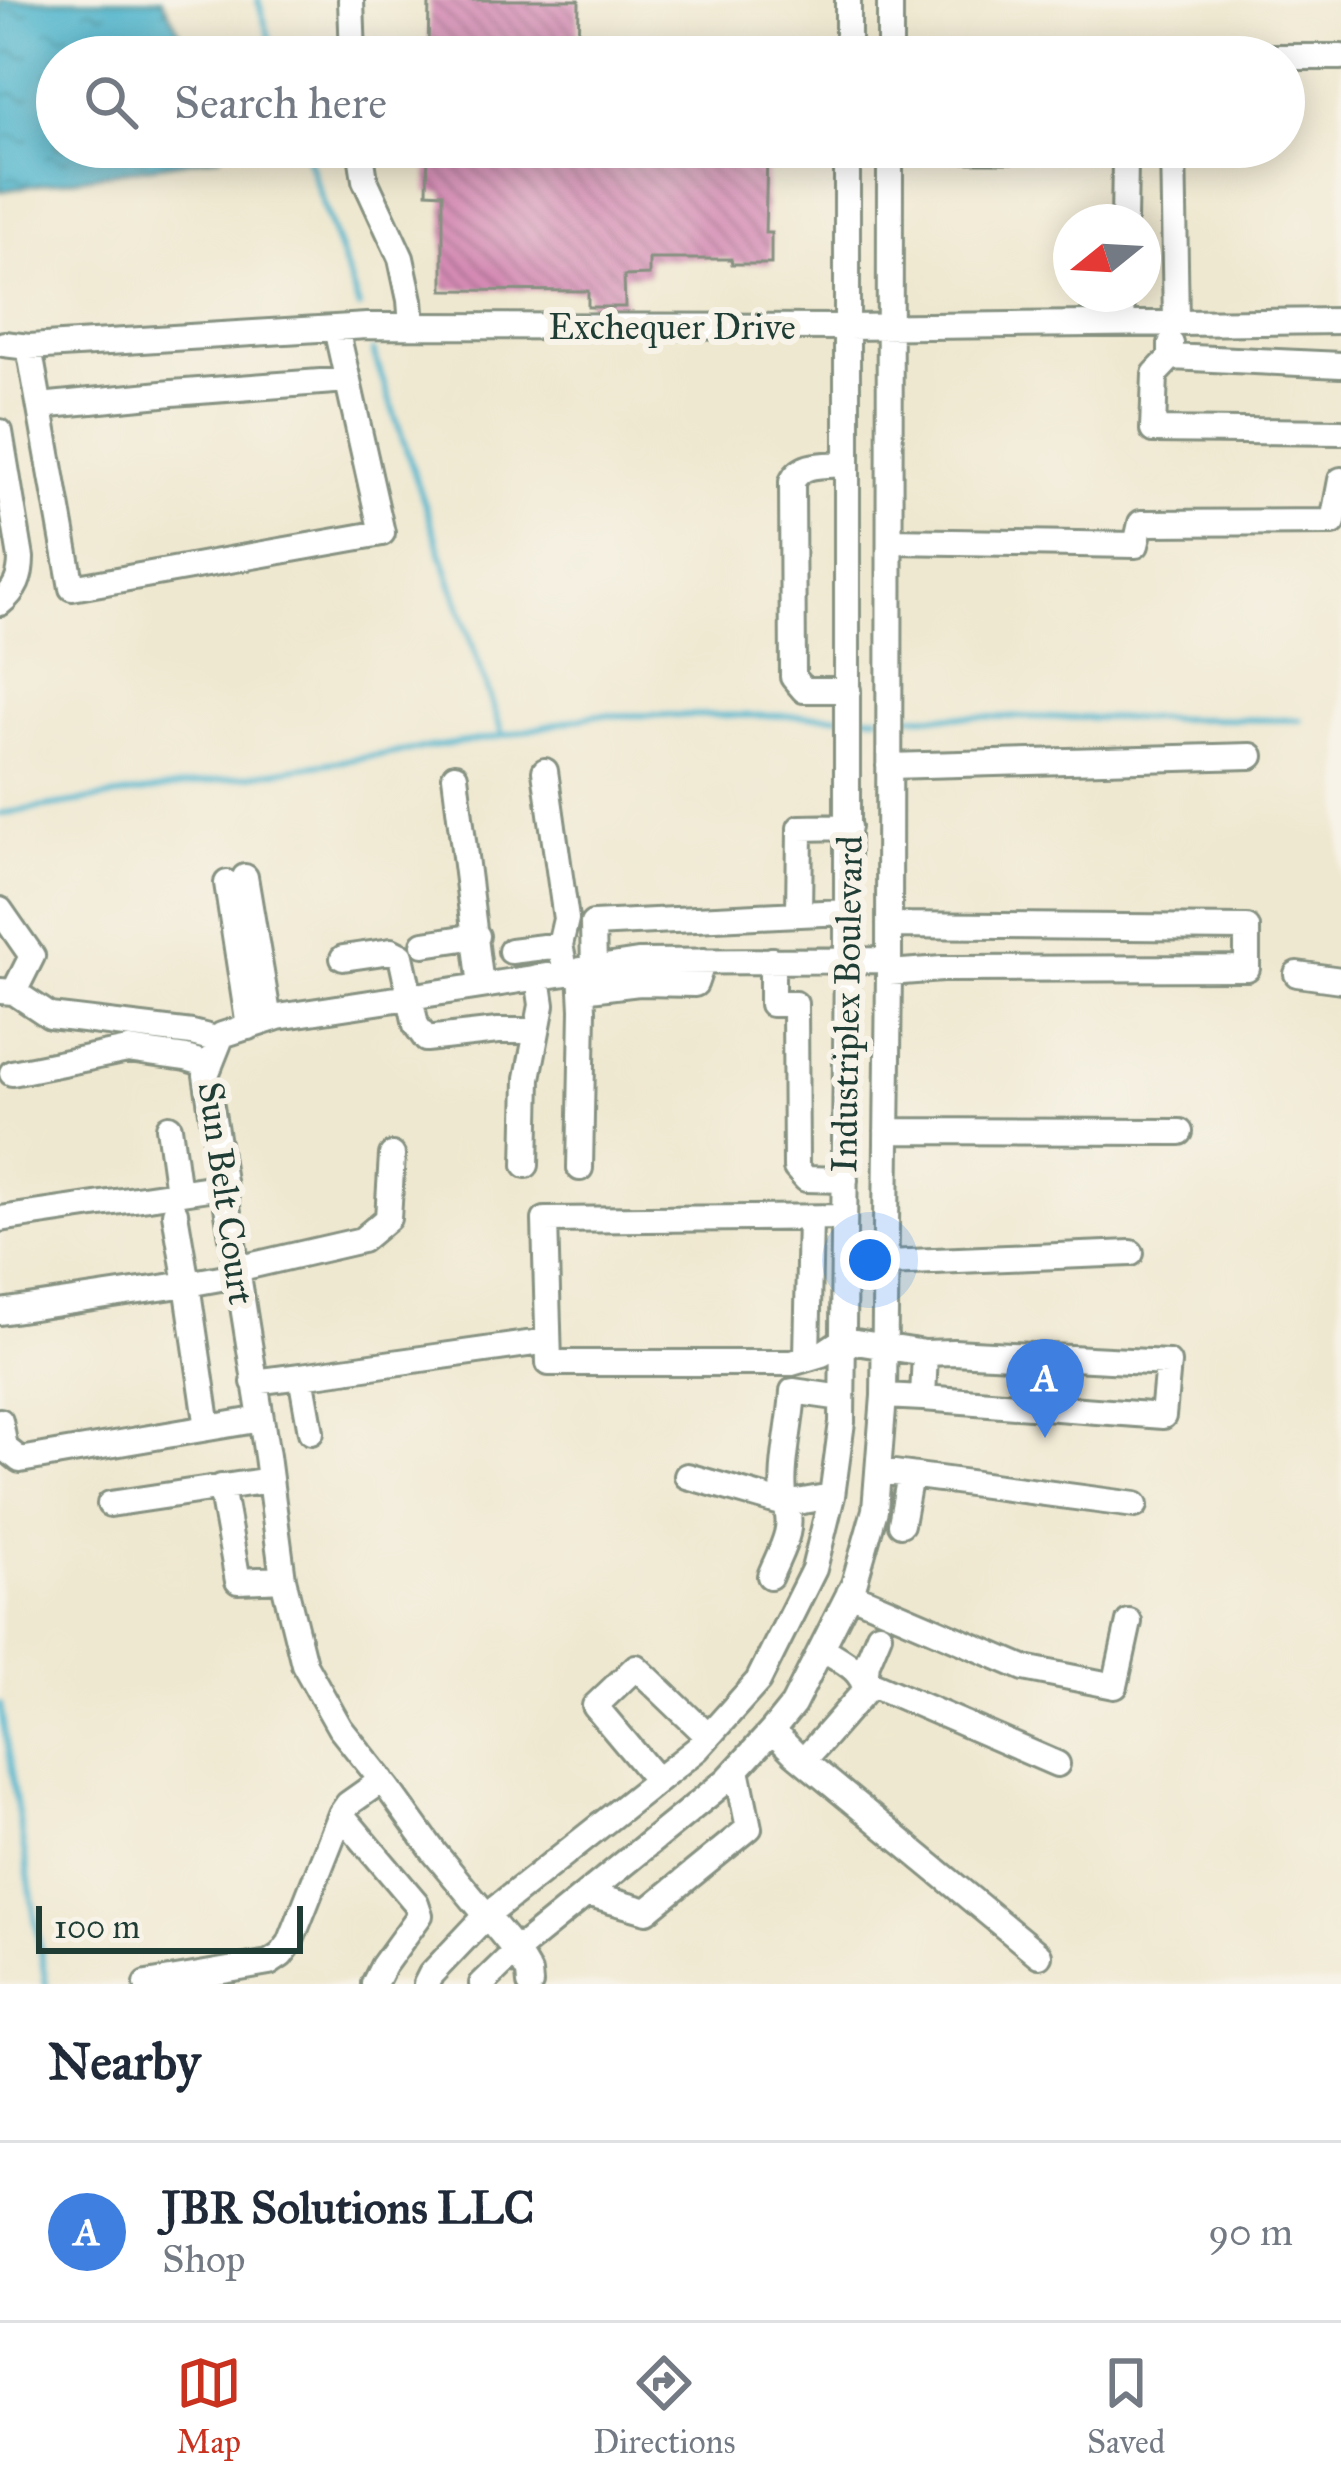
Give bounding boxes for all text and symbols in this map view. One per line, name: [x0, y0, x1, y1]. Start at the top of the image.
search box: [36, 36, 1305, 168]
icon: search: [78, 69, 144, 135]
text: Search here: [174, 75, 387, 130]
north arrow: [1053, 204, 1161, 312]
street label: Exchequer Drive: [548, 305, 796, 349]
street label: Industriplex Boulevard: [822, 835, 872, 1173]
street label: Sun Belt Court: [189, 1079, 263, 1308]
your location: [840, 1230, 900, 1290]
pin: A: [1006, 1339, 1084, 1438]
scale bar: [36, 1900, 303, 1953]
text: 100 m: [54, 1907, 140, 1947]
text: Nearby: [48, 2031, 200, 2093]
text: JBR Solutions LLC: [162, 2180, 534, 2235]
text: A: [74, 2208, 100, 2256]
text: 90 m: [1208, 2208, 1293, 2256]
text: Shop: [162, 2235, 245, 2283]
tab: Map: [176, 2350, 242, 2462]
tab: Directions: [593, 2350, 735, 2462]
tab: Saved: [1087, 2350, 1165, 2462]

